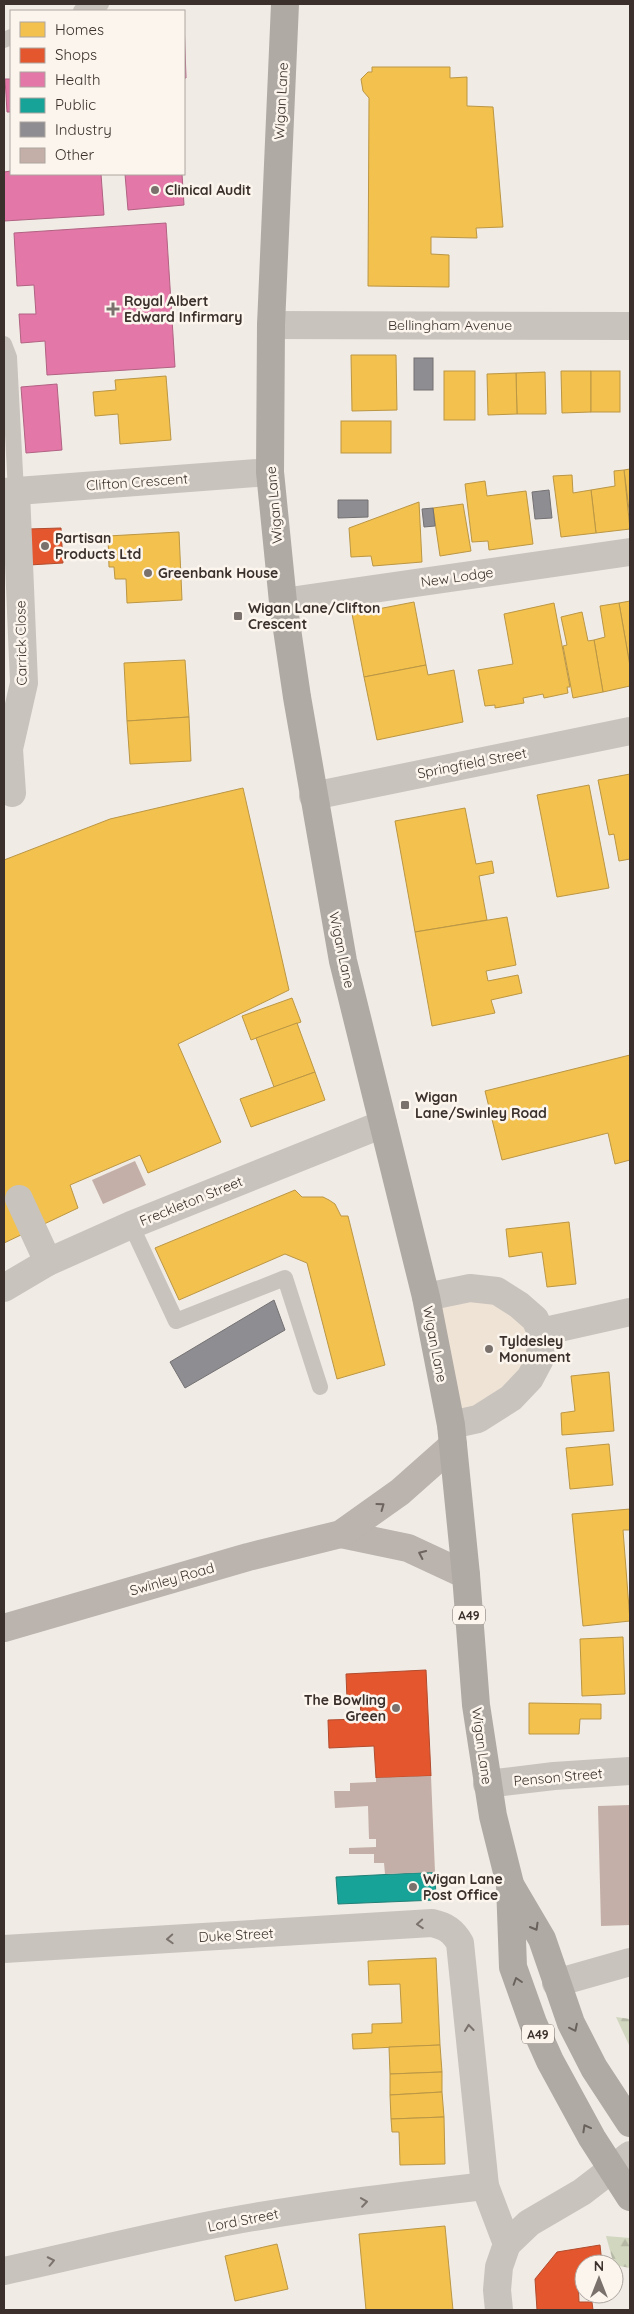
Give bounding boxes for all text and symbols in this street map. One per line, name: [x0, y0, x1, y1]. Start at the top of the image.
legend: [10, 10, 185, 175]
text: Homes: [55, 20, 104, 39]
text: Shops: [55, 45, 97, 64]
street label: Wigan Lane: [270, 62, 292, 140]
text: Health: [55, 70, 100, 89]
text: Public: [55, 95, 96, 114]
text: Industry: [55, 120, 112, 139]
text: Other: [55, 145, 95, 164]
place label: Clinical Audit: [165, 181, 251, 199]
marker: Clinical Audit: [149, 184, 161, 196]
place label: Royal Albert Edward Infirmary: [124, 292, 243, 326]
marker: Royal Albert Edward Infirmary: [106, 302, 120, 316]
street label: Bellingham Avenue: [388, 316, 512, 334]
street label: Wigan Lane: [262, 466, 286, 544]
street label: Clifton Crescent: [85, 469, 189, 495]
place label: Partisan Products Ltd: [55, 529, 141, 563]
marker: Partisan Products Ltd: [39, 540, 51, 552]
street label: New Lodge: [419, 563, 495, 591]
place label: Greenbank House: [158, 564, 278, 582]
marker: Greenbank House: [142, 567, 154, 579]
place label: Wigan Lane/Clifton Crescent: [248, 599, 380, 633]
street label: Carrick Close: [11, 600, 31, 686]
marker: Wigan Lane/Clifton Crescent: [232, 610, 244, 622]
street label: Springfield Street: [416, 744, 529, 782]
street label: Wigan Lane: [325, 910, 359, 990]
place label: Wigan Lane/Swinley Road: [415, 1088, 547, 1122]
marker: Wigan Lane/Swinley Road: [399, 1099, 411, 1111]
street label: Freckleton Street: [137, 1172, 245, 1230]
street label: Wigan Lane: [419, 1304, 451, 1384]
place label: Tyldesley Monument: [499, 1332, 571, 1366]
marker: Tyldesley Monument: [483, 1343, 495, 1355]
one-way arrow: [375, 1503, 385, 1512]
one-way arrow: [418, 1550, 427, 1561]
street label: Swinley Road: [128, 1558, 216, 1600]
road number: A49: [453, 1606, 485, 1624]
place label: The Bowling Green: [304, 1691, 386, 1725]
marker: The Bowling Green: [390, 1702, 402, 1714]
street label: Wigan Lane: [468, 1706, 496, 1786]
street label: Penson Street: [513, 1764, 604, 1790]
place label: Wigan Lane Post Office: [423, 1870, 503, 1904]
marker: Wigan Lane Post Office: [407, 1881, 419, 1893]
one-way arrow: [416, 1918, 424, 1929]
one-way arrow: [528, 1921, 538, 1930]
street label: Duke Street: [198, 1924, 274, 1946]
one-way arrow: [166, 1933, 174, 1944]
one-way arrow: [513, 1977, 523, 1985]
one-way arrow: [568, 2023, 578, 2032]
one-way arrow: [464, 2024, 475, 2032]
road number: A49: [522, 2025, 554, 2044]
one-way arrow: [582, 2124, 592, 2133]
one-way arrow: [359, 2198, 368, 2208]
street label: Lord Street: [206, 2204, 280, 2236]
north arrow: [574, 2254, 624, 2304]
one-way arrow: [47, 2256, 56, 2267]
text: N: [594, 2257, 604, 2275]

